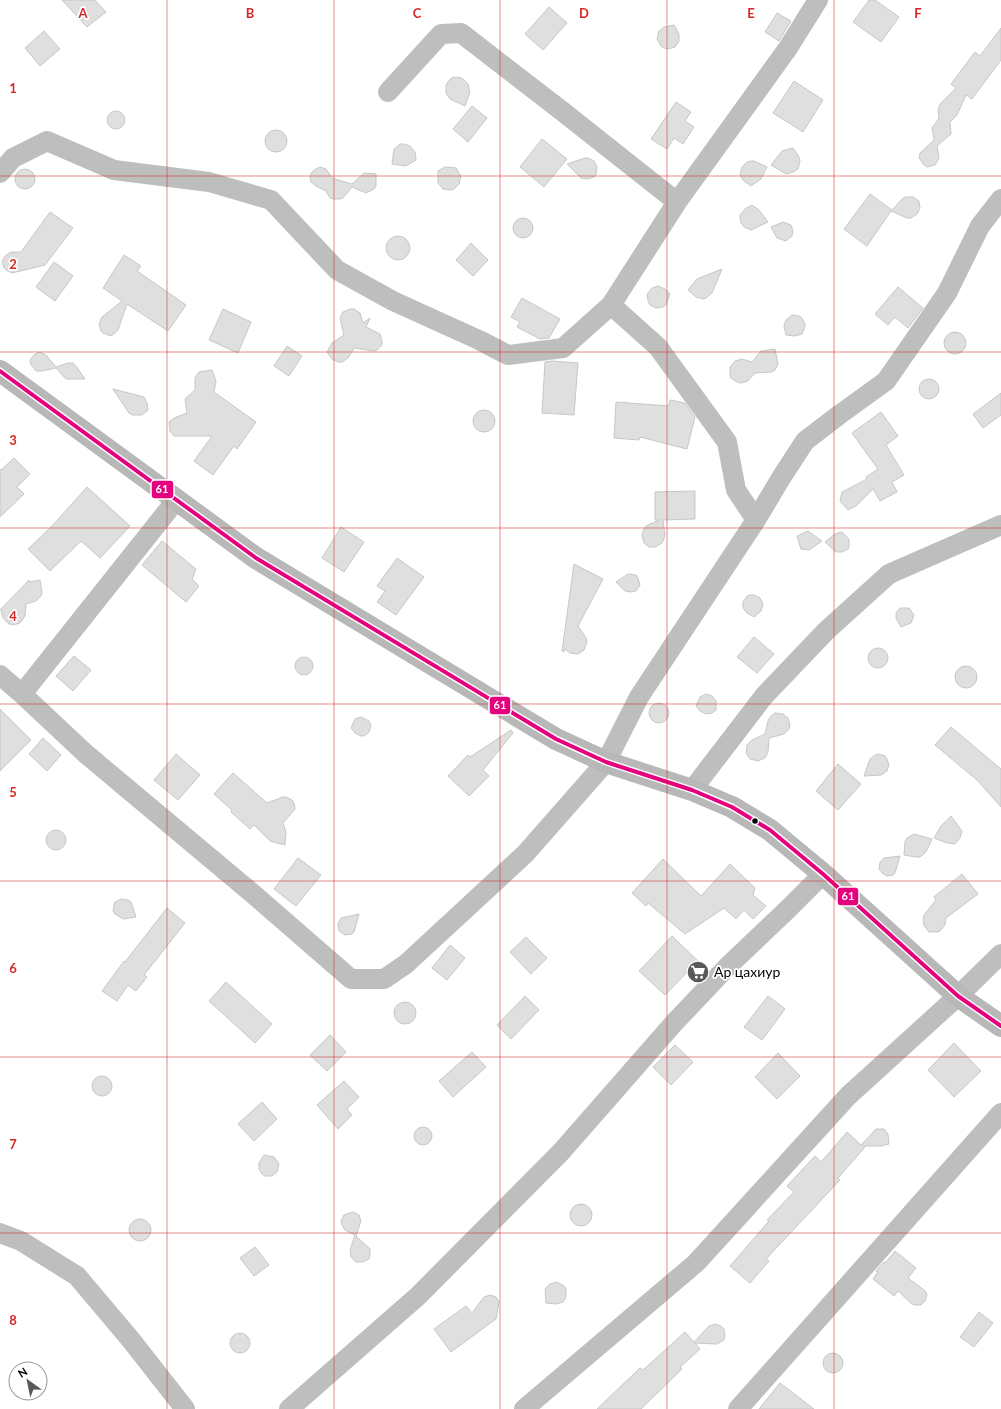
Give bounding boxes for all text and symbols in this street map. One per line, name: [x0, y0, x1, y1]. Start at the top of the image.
text: A: [77, 5, 88, 21]
text: B: [246, 5, 255, 21]
text: C: [413, 5, 422, 21]
text: D: [579, 5, 589, 21]
text: E: [747, 5, 755, 21]
text: F: [914, 5, 922, 21]
text: 1: [9, 80, 17, 96]
text: 2: [9, 256, 17, 272]
text: 3: [9, 432, 17, 448]
line badge: 61: [151, 480, 174, 499]
text: 61: [156, 482, 168, 495]
text: 4: [9, 608, 17, 624]
line badge: 61: [489, 696, 511, 715]
text: 61: [494, 698, 506, 711]
text: 5: [9, 784, 17, 800]
unlabelled marker: [750, 816, 760, 826]
line badge: 61: [837, 887, 859, 906]
text: 61: [842, 889, 854, 902]
supermarket icon: Ар цахиур: [685, 959, 711, 985]
text: 6: [9, 960, 17, 976]
place label: Ар цахиур: [714, 963, 781, 980]
text: 7: [9, 1136, 17, 1152]
text: 8: [9, 1312, 17, 1328]
north arrow: [8, 1361, 48, 1401]
text: N: [15, 1364, 29, 1380]

